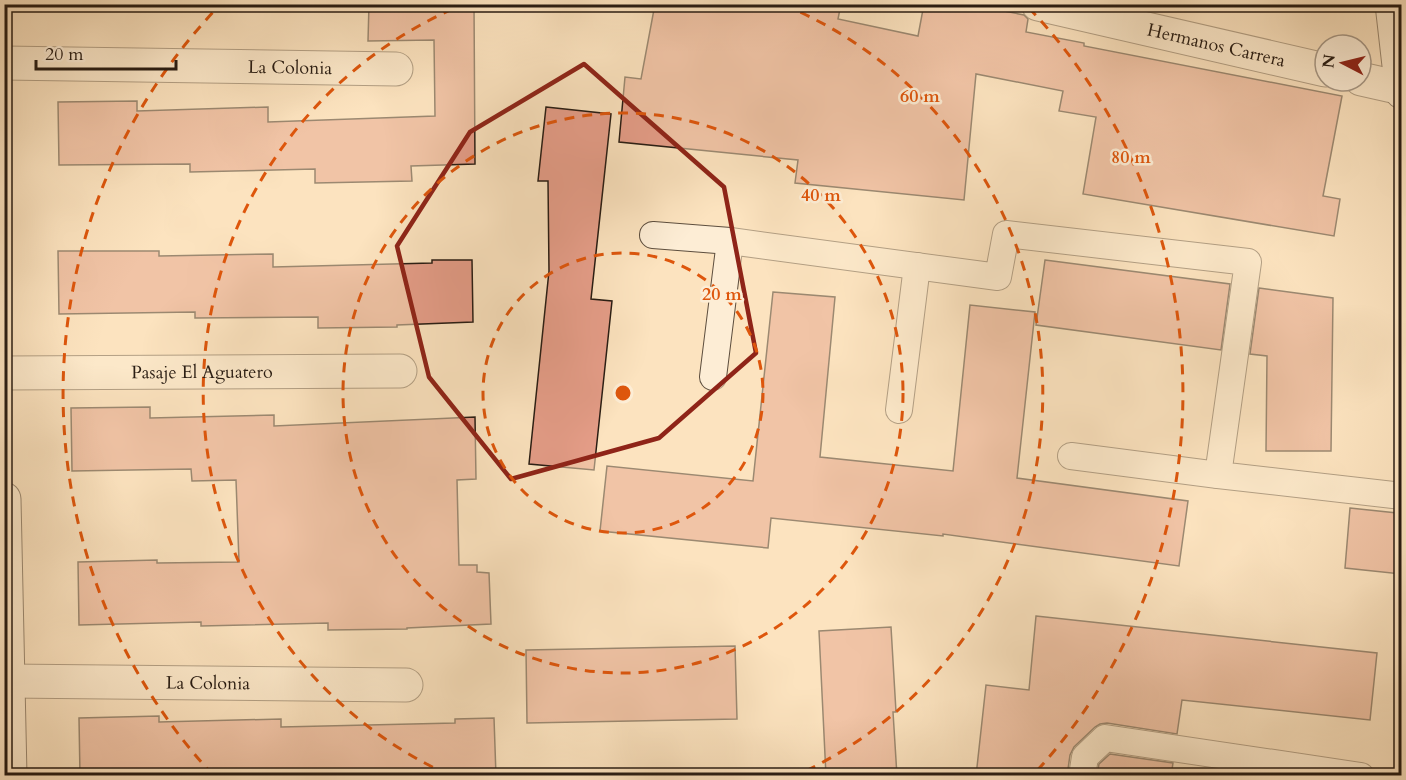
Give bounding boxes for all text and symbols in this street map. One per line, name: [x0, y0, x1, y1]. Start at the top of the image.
street label: Hermanos Carrera: [1145, 18, 1288, 74]
scale bar: [36, 33, 176, 71]
north arrow: [1313, 33, 1373, 93]
text: 20 m: [45, 42, 84, 67]
text: N: [1317, 53, 1341, 70]
street label: La Colonia: [248, 55, 333, 81]
text: 60 m: [900, 84, 940, 109]
text: 80 m: [1111, 145, 1151, 170]
text: 40 m: [801, 183, 841, 208]
text: 20 m: [702, 282, 742, 307]
street label: Pasaje El Aguatero: [131, 360, 273, 385]
centre of rings: [613, 383, 633, 403]
street label: La Colonia: [166, 671, 251, 696]

